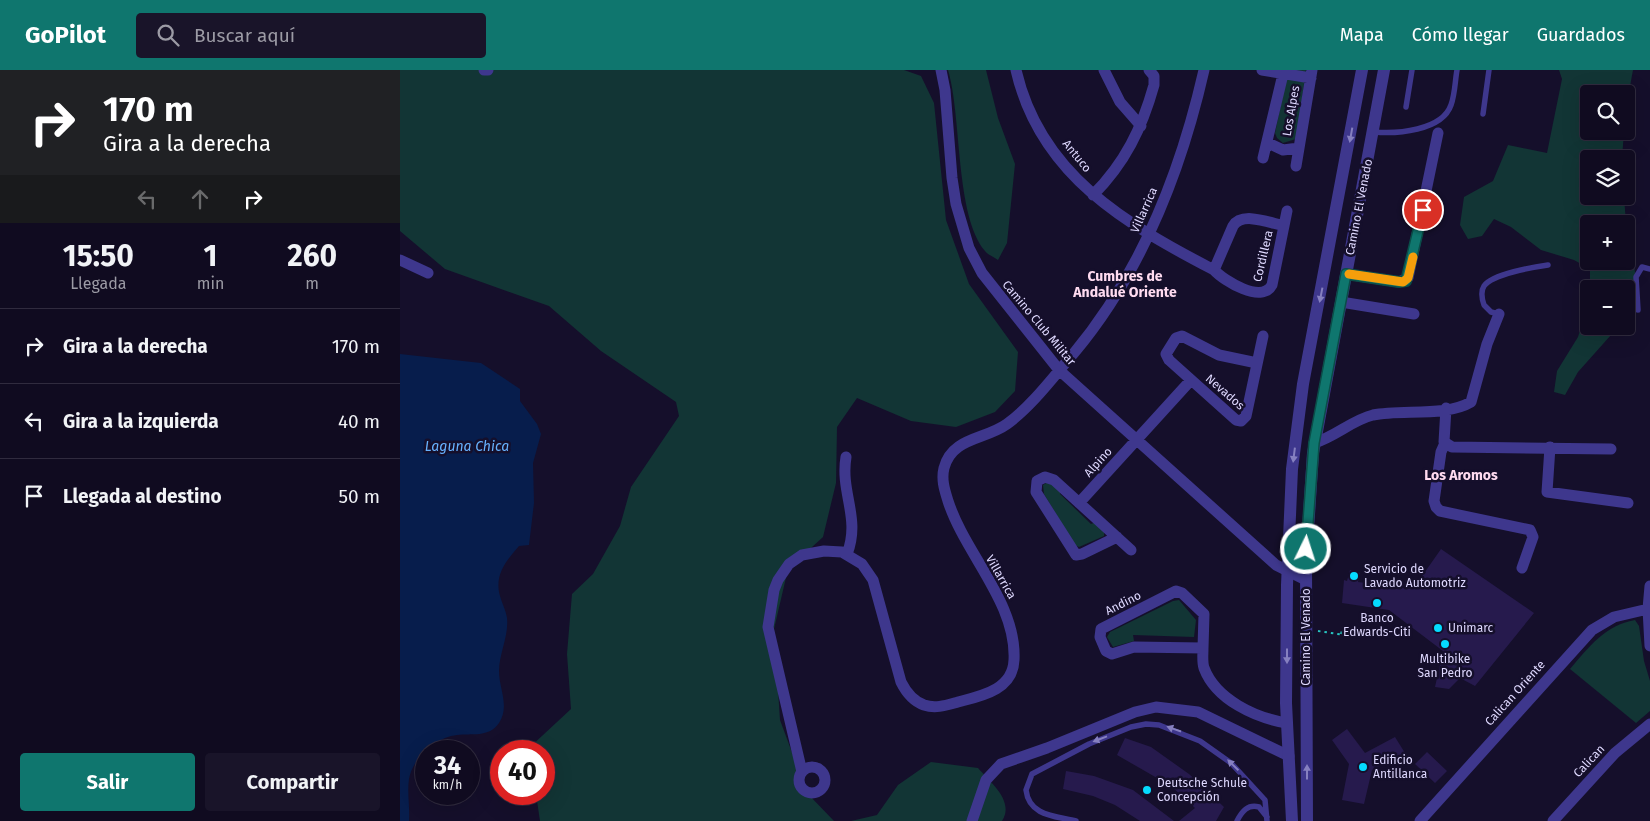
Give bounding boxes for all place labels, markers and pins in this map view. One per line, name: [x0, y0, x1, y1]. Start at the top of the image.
pin: [1402, 189, 1444, 231]
place label: Servicio de Lavado Automotriz: [1364, 562, 1466, 590]
marker: Servicio de Lavado Automotriz: [1348, 570, 1360, 582]
marker: Banco Edwards-Citi: [1371, 597, 1383, 609]
place label: Banco Edwards-Citi: [1343, 611, 1411, 639]
place label: Unimarc: [1448, 621, 1493, 635]
marker: Unimarc: [1432, 622, 1444, 634]
marker: Multibike San Pedro: [1439, 638, 1451, 650]
place label: Multibike San Pedro: [1418, 652, 1472, 680]
place label: Edificio Antillanca: [1373, 753, 1427, 781]
marker: Edificio Antillanca: [1357, 761, 1369, 773]
place label: Deutsche Schule Concepción: [1157, 776, 1247, 804]
marker: Deutsche Schule Concepción: [1141, 784, 1153, 796]

